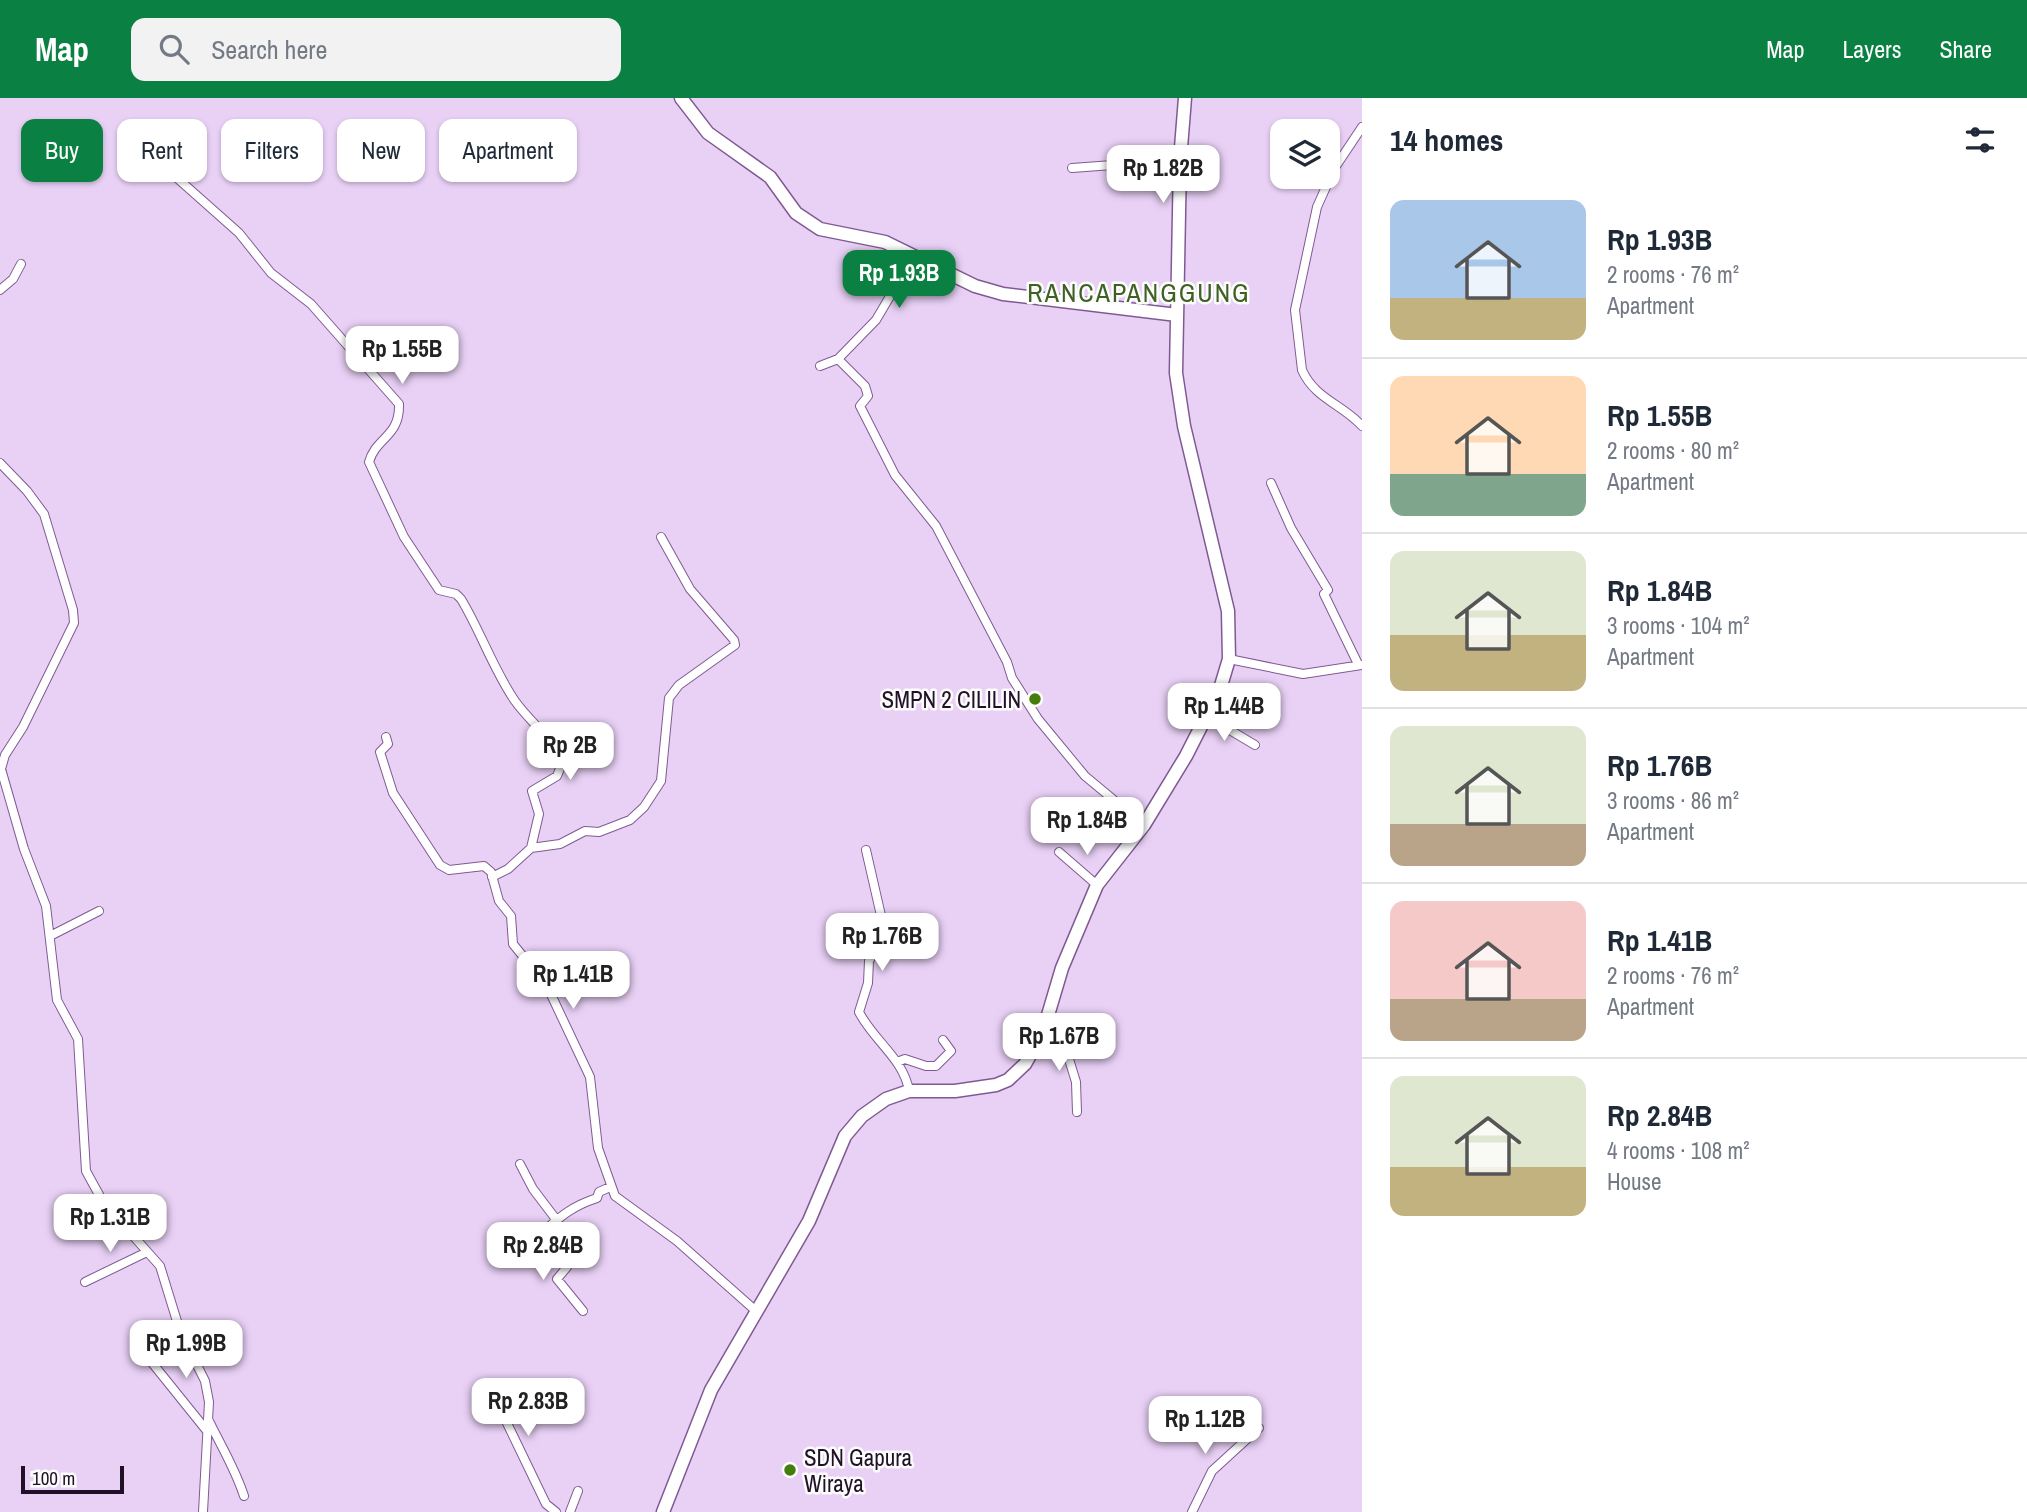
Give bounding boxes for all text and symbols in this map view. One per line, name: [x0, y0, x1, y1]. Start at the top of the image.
search box: [131, 18, 621, 81]
text: Map: [35, 27, 89, 71]
icon: search: [155, 30, 193, 68]
text: Search here: [211, 32, 327, 67]
text: Map: [1766, 33, 1804, 65]
text: Layers: [1842, 33, 1901, 65]
text: Share: [1939, 33, 1992, 65]
chip: Buy: [21, 119, 103, 182]
chip: Rent: [117, 119, 207, 182]
chip: Filters: [221, 119, 323, 182]
chip: New: [337, 119, 425, 182]
chip: Apartment: [439, 119, 577, 182]
map controls: [1270, 119, 1340, 189]
button: layers: [1270, 119, 1340, 189]
text: 14 homes: [1390, 120, 1504, 160]
icon: filters: [1961, 121, 1999, 159]
pin: Rp 1.82B: [1091, 146, 1235, 205]
text: Rp 1.82B: [1123, 152, 1203, 183]
text: Rp 1.93B: [1607, 219, 1712, 259]
icon: home: [1446, 228, 1530, 312]
pin: Rp 1.93B: [827, 250, 971, 310]
text: Rp 1.93B: [859, 257, 939, 288]
text: 2 rooms · 76 m²: [1607, 259, 1739, 290]
district label: RANCAPANGGUNG: [1027, 275, 1251, 310]
text: Apartment: [1607, 290, 1694, 321]
pin: Rp 1.55B: [330, 327, 474, 386]
text: Rp 1.55B: [362, 333, 442, 364]
text: Rp 1.55B: [1607, 395, 1712, 435]
icon: home: [1446, 404, 1530, 488]
text: 2 rooms · 80 m²: [1607, 435, 1739, 466]
text: Apartment: [1607, 466, 1694, 497]
text: Rp 1.84B: [1607, 570, 1712, 610]
icon: home: [1446, 579, 1530, 663]
text: 3 rooms · 104 m²: [1607, 610, 1750, 641]
text: Apartment: [1607, 641, 1694, 672]
place label: SMPN 2 CILILIN: [882, 684, 1021, 715]
pin: Rp 1.44B: [1152, 684, 1296, 743]
text: Rp 1.44B: [1184, 690, 1264, 721]
marker: SMPN 2 CILILIN: [1027, 691, 1043, 707]
pin: Rp 2B: [521, 722, 619, 782]
text: Rp 2B: [543, 729, 597, 760]
text: Rp 1.76B: [1607, 745, 1712, 785]
icon: home: [1446, 754, 1530, 838]
text: 3 rooms · 86 m²: [1607, 785, 1739, 816]
pin: Rp 1.84B: [1015, 798, 1159, 857]
text: Rp 1.84B: [1047, 804, 1127, 835]
text: Apartment: [1607, 816, 1694, 847]
pin: Rp 1.76B: [810, 914, 954, 973]
text: Rp 1.76B: [842, 920, 922, 951]
text: Rp 1.41B: [1607, 920, 1712, 960]
icon: home: [1446, 929, 1530, 1013]
pin: Rp 1.41B: [501, 951, 645, 1011]
text: Rp 1.41B: [533, 958, 613, 989]
text: 2 rooms · 76 m²: [1607, 960, 1739, 991]
text: Apartment: [1607, 991, 1694, 1022]
pin: Rp 1.67B: [987, 1014, 1131, 1073]
text: Rp 1.67B: [1019, 1020, 1099, 1051]
text: Rp 2.84B: [1607, 1095, 1712, 1135]
icon: home: [1446, 1104, 1530, 1188]
text: 4 rooms · 108 m²: [1607, 1135, 1750, 1166]
text: House: [1607, 1166, 1662, 1197]
pin: Rp 1.31B: [38, 1194, 182, 1254]
text: Rp 1.31B: [70, 1201, 150, 1232]
pin: Rp 2.84B: [471, 1222, 615, 1282]
text: Rp 2.84B: [503, 1229, 583, 1260]
pin: Rp 1.99B: [114, 1320, 258, 1380]
text: Rp 1.99B: [146, 1327, 226, 1358]
pin: Rp 2.83B: [456, 1378, 600, 1438]
text: Rp 2.83B: [488, 1385, 568, 1416]
pin: Rp 1.12B: [1133, 1396, 1277, 1456]
text: Rp 1.12B: [1165, 1403, 1245, 1434]
place label: SDN Gapura Wiraya: [804, 1442, 912, 1499]
marker: SDN Gapura Wiraya: [782, 1462, 798, 1478]
scale bar: [21, 1463, 124, 1495]
text: 100 m: [32, 1465, 75, 1491]

